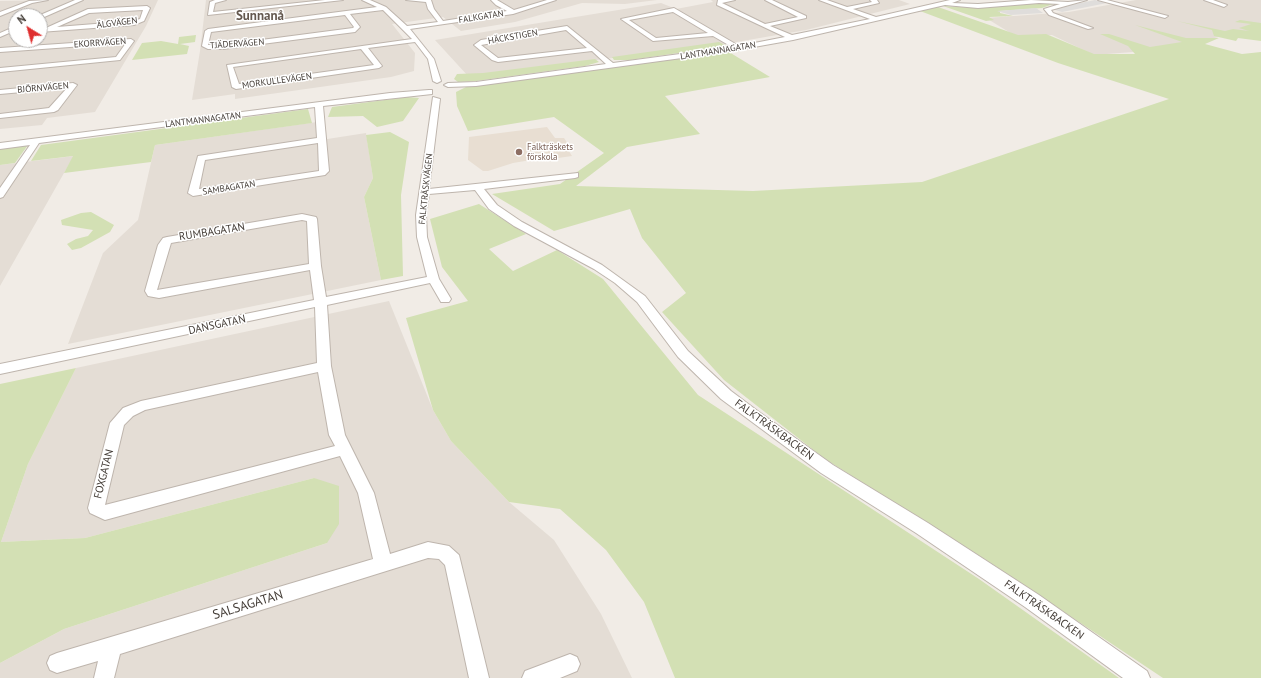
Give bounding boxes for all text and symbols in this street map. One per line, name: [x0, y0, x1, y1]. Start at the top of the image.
north arrow: [8, 8, 48, 48]
district label: Sunnanå: [236, 8, 284, 24]
street label: FALKGATAN: [458, 8, 504, 26]
text: N: [14, 11, 28, 27]
street label: ÄLGVÄGEN: [96, 15, 138, 31]
street label: HÄCKSTIGEN: [487, 27, 539, 47]
street label: EKORRVÄGEN: [73, 36, 127, 50]
street label: TJÄDERVÄGEN: [209, 37, 265, 51]
street label: LANTMANNAGATAN: [679, 40, 757, 62]
street label: MORKULLEVÄGEN: [241, 71, 313, 91]
street label: BJÖRNVÄGEN: [17, 80, 69, 96]
street label: LANTMANNAGATAN: [164, 110, 242, 130]
place label: Falkträskets förskola: [527, 142, 573, 163]
marker: Falkträskets förskola: [514, 147, 524, 157]
street label: FALKTRÄSKVÄGEN: [417, 153, 435, 225]
street label: SAMBAGATAN: [202, 178, 256, 198]
street label: RUMBAGATAN: [178, 220, 246, 244]
street label: DANSGATAN: [187, 312, 247, 338]
street label: FALKTRÄSKBACKEN: [732, 397, 816, 463]
street label: FOXGATAN: [91, 448, 117, 500]
street label: FALKTRÄSKBACKEN: [1002, 578, 1086, 642]
street label: SALSAGATAN: [211, 587, 285, 623]

